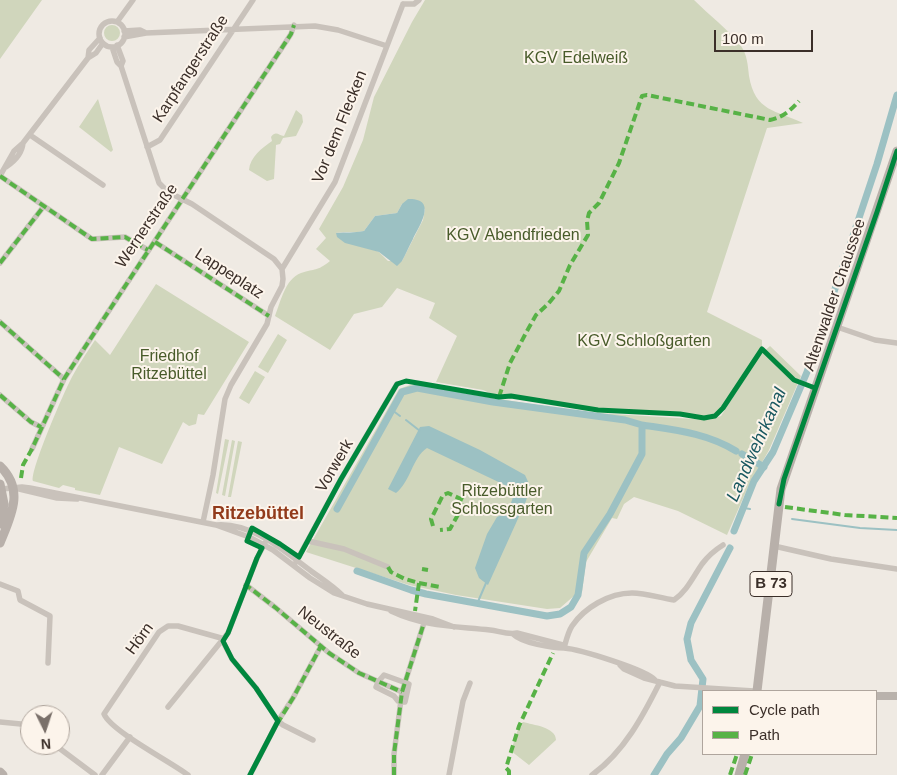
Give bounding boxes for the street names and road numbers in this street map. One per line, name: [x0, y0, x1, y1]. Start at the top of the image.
street label: Karpfangerstraße: [149, 12, 233, 126]
street label: Vor dem Flecken: [309, 68, 371, 186]
street label: Wernerstraße: [112, 180, 182, 272]
street label: Altenwalder Chaussee: [800, 216, 870, 374]
street label: Lappeplatz: [191, 245, 267, 303]
street label: Vorwerk: [312, 436, 358, 496]
road number: B 73: [750, 572, 792, 596]
street label: Neustraße: [294, 602, 364, 664]
street label: Hörn: [122, 619, 158, 659]

